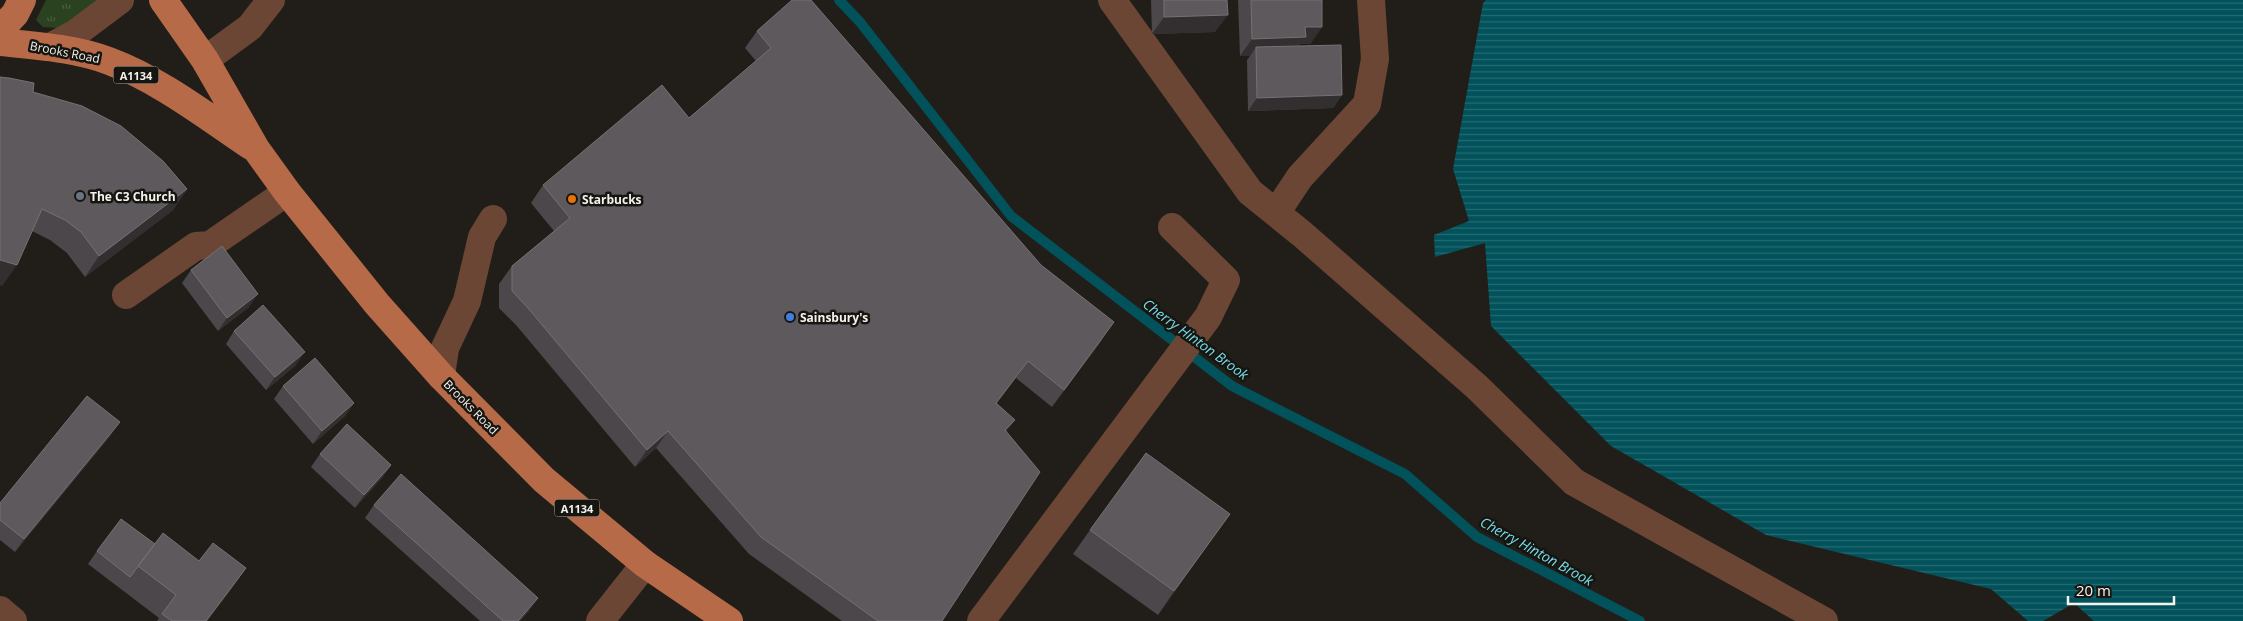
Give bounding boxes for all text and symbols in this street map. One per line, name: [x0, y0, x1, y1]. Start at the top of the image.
street label: Brooks Road: [29, 37, 101, 67]
road number: A1134: [114, 66, 158, 84]
place label: The C3 Church: [90, 188, 176, 205]
marker: The C3 Church: [74, 190, 86, 202]
place label: Starbucks: [582, 191, 642, 208]
marker: Starbucks: [566, 193, 578, 205]
water label: Cherry Hinton Brook: [1139, 294, 1254, 384]
place label: Sainsbury's: [800, 309, 868, 326]
marker: Sainsbury's: [784, 311, 796, 323]
street label: Brooks Road: [440, 376, 502, 438]
road number: A1134: [554, 499, 600, 516]
water label: Cherry Hinton Brook: [1477, 512, 1598, 590]
scale bar: [2068, 574, 2174, 606]
text: 20 m: [2076, 580, 2111, 600]

